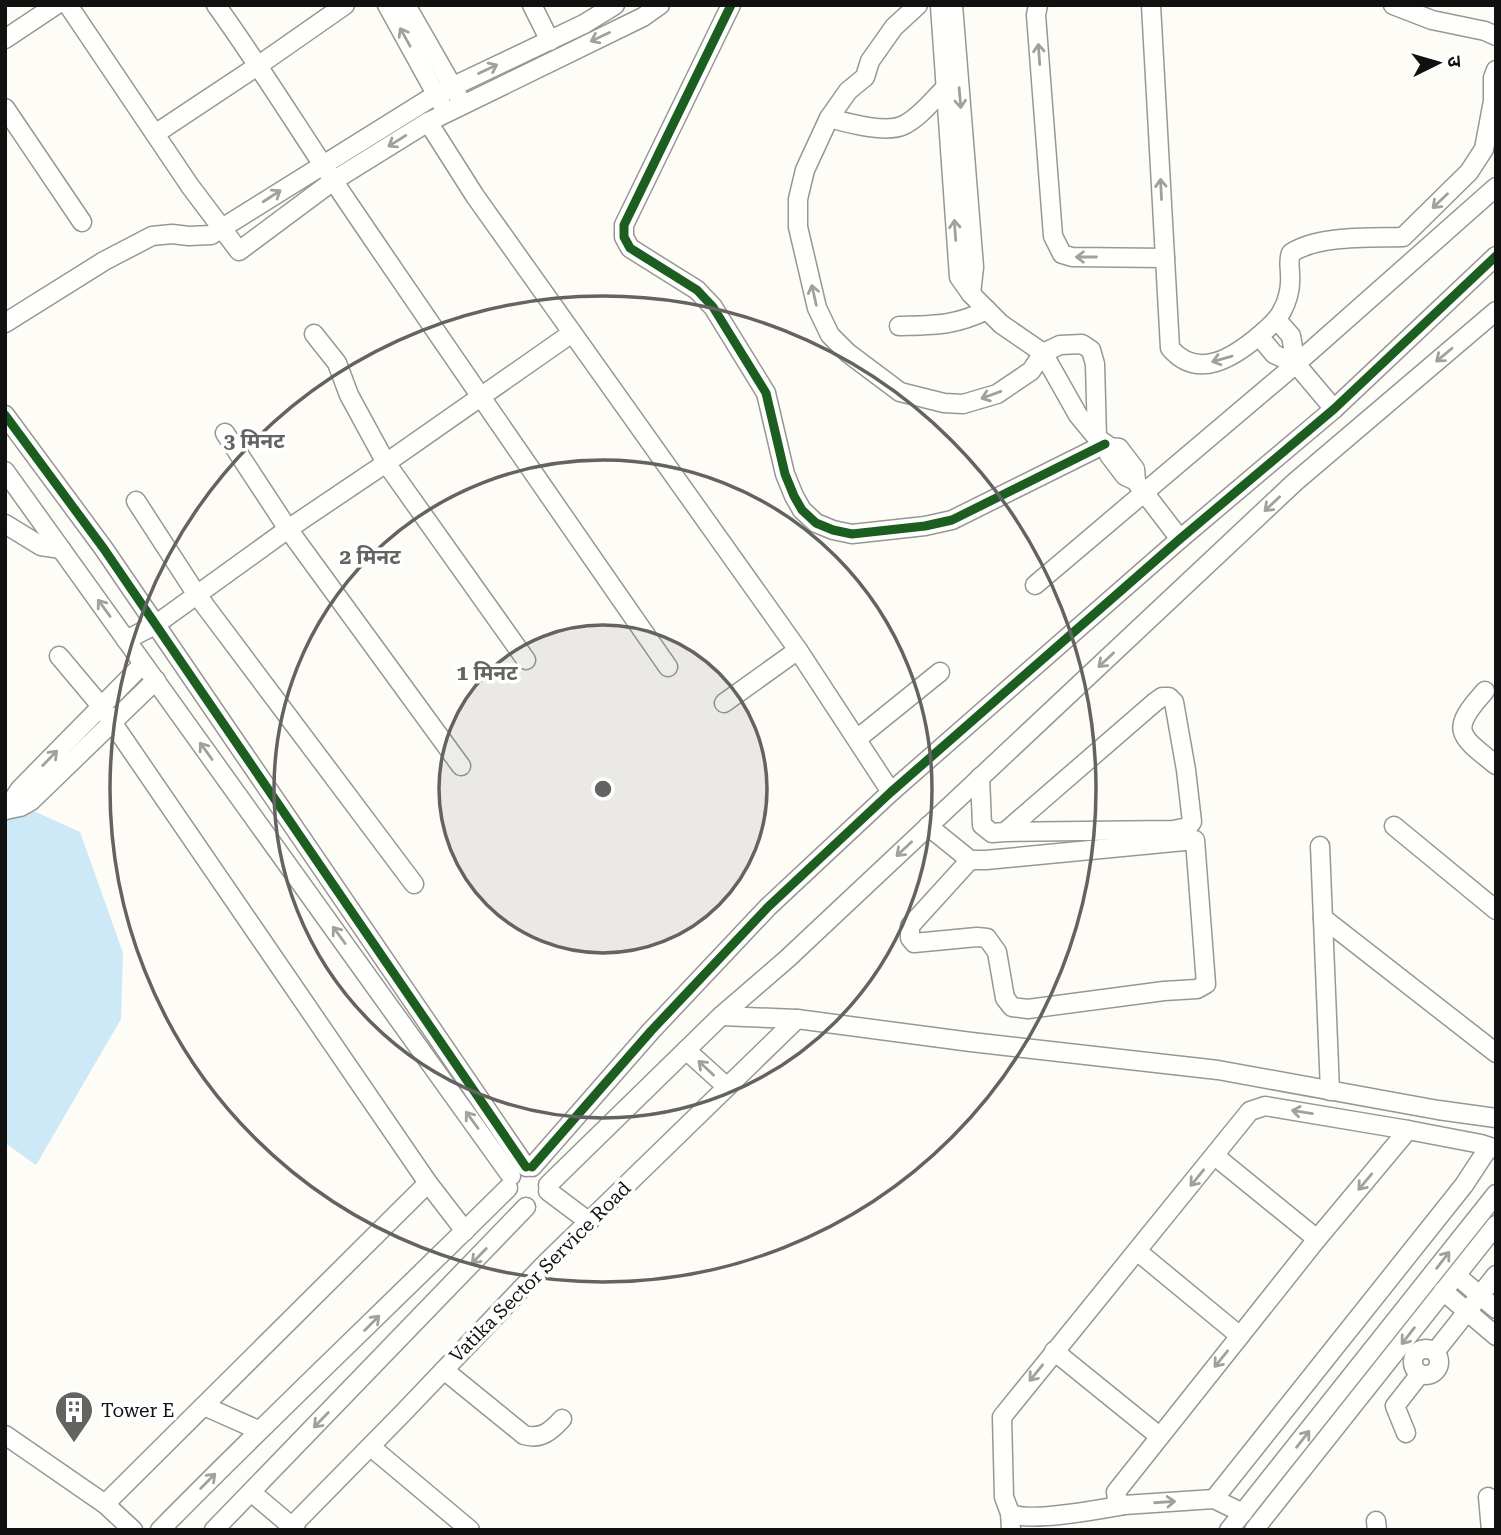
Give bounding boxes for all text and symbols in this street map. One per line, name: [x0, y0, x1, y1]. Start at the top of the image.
one-way arrow: [398, 28, 412, 48]
north arrow: [1403, 28, 1473, 98]
one-way arrow: [590, 31, 611, 44]
one-way arrow: [1032, 43, 1045, 66]
text: उ: [1442, 55, 1466, 69]
one-way arrow: [477, 62, 498, 75]
one-way arrow: [954, 86, 967, 108]
one-way arrow: [388, 134, 408, 148]
one-way arrow: [1154, 179, 1167, 201]
one-way arrow: [262, 188, 281, 203]
one-way arrow: [1432, 192, 1449, 209]
one-way arrow: [948, 219, 961, 241]
one-way arrow: [1075, 250, 1098, 264]
one-way arrow: [807, 284, 820, 307]
one-way arrow: [1435, 347, 1453, 363]
one-way arrow: [1212, 354, 1234, 367]
one-way arrow: [980, 390, 1002, 402]
text: 3 मिनट: [223, 429, 285, 453]
one-way arrow: [1264, 495, 1281, 512]
text: 2 मिनट: [339, 545, 401, 569]
one-way arrow: [96, 599, 111, 618]
one-way arrow: [1098, 651, 1115, 668]
text: 1 मिनट: [456, 661, 518, 685]
one-way arrow: [199, 742, 214, 761]
one-way arrow: [42, 750, 59, 767]
centre of rings: [591, 777, 615, 801]
one-way arrow: [896, 840, 913, 857]
one-way arrow: [332, 926, 347, 945]
one-way arrow: [698, 1060, 715, 1077]
one-way arrow: [1291, 1105, 1314, 1118]
one-way arrow: [465, 1111, 479, 1130]
one-way arrow: [1189, 1169, 1204, 1187]
one-way arrow: [1357, 1173, 1372, 1191]
street label: Vatika Sector Service Road: [445, 1177, 635, 1367]
one-way arrow: [470, 1247, 487, 1264]
one-way arrow: [1436, 1251, 1451, 1269]
one-way arrow: [363, 1315, 380, 1332]
one-way arrow: [1400, 1326, 1415, 1345]
one-way arrow: [1214, 1350, 1229, 1368]
one-way arrow: [1029, 1363, 1044, 1381]
building icon: Tower E: [53, 1389, 95, 1444]
place label: Tower E: [101, 1399, 174, 1422]
one-way arrow: [312, 1411, 329, 1428]
one-way arrow: [1295, 1430, 1310, 1448]
one-way arrow: [200, 1473, 217, 1490]
one-way arrow: [1153, 1495, 1175, 1508]

